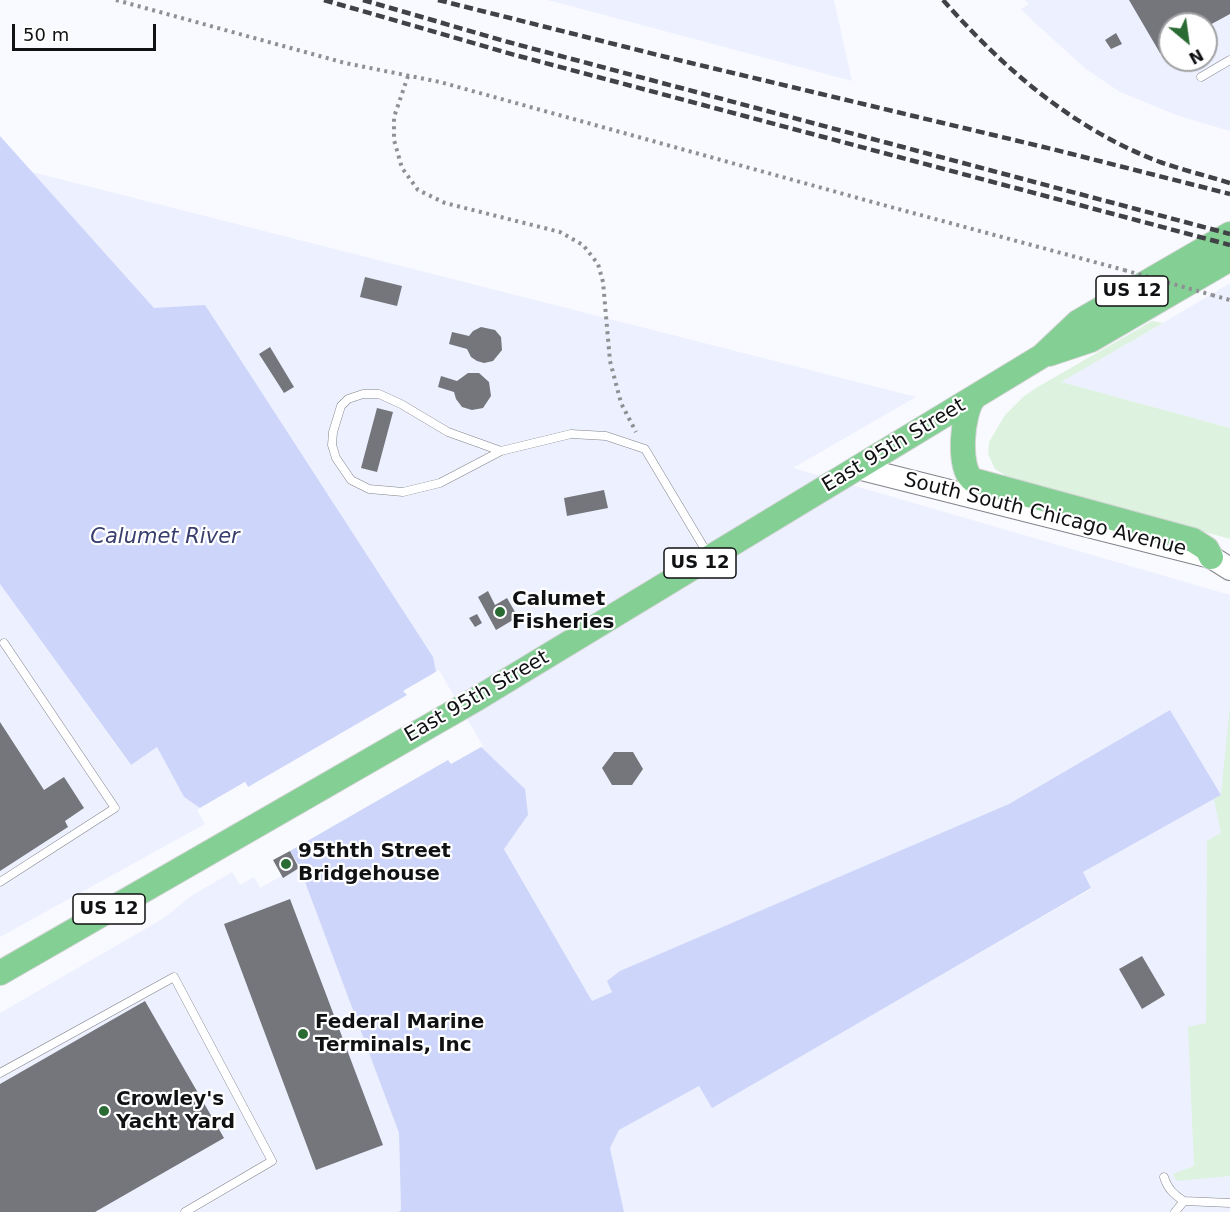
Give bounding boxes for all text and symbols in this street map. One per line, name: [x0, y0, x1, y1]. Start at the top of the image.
scale bar: [15, 12, 159, 50]
north arrow: [1158, 12, 1218, 72]
text: 50 m: [23, 24, 69, 45]
text: N: [1186, 45, 1206, 68]
road number: US 12: [1096, 276, 1168, 306]
street label: East 95th Street: [818, 394, 970, 498]
street label: South South Chicago Avenue: [901, 468, 1189, 562]
water label: Calumet River: [90, 525, 240, 551]
road number: US 12: [664, 548, 736, 578]
place label: Calumet Fisheries: [512, 588, 614, 635]
marker: Calumet Fisheries: [493, 605, 507, 619]
street label: East 95th Street: [401, 646, 553, 748]
place label: 95thth Street Bridgehouse: [298, 840, 451, 887]
marker: 95thth Street Bridgehouse: [279, 857, 293, 871]
road number: US 12: [73, 894, 145, 924]
place label: Federal Marine Terminals, Inc: [315, 1011, 484, 1058]
marker: Federal Marine Terminals, Inc: [296, 1027, 310, 1041]
place label: Crowley's Yacht Yard: [116, 1088, 235, 1135]
marker: Crowley's Yacht Yard: [97, 1104, 111, 1118]

